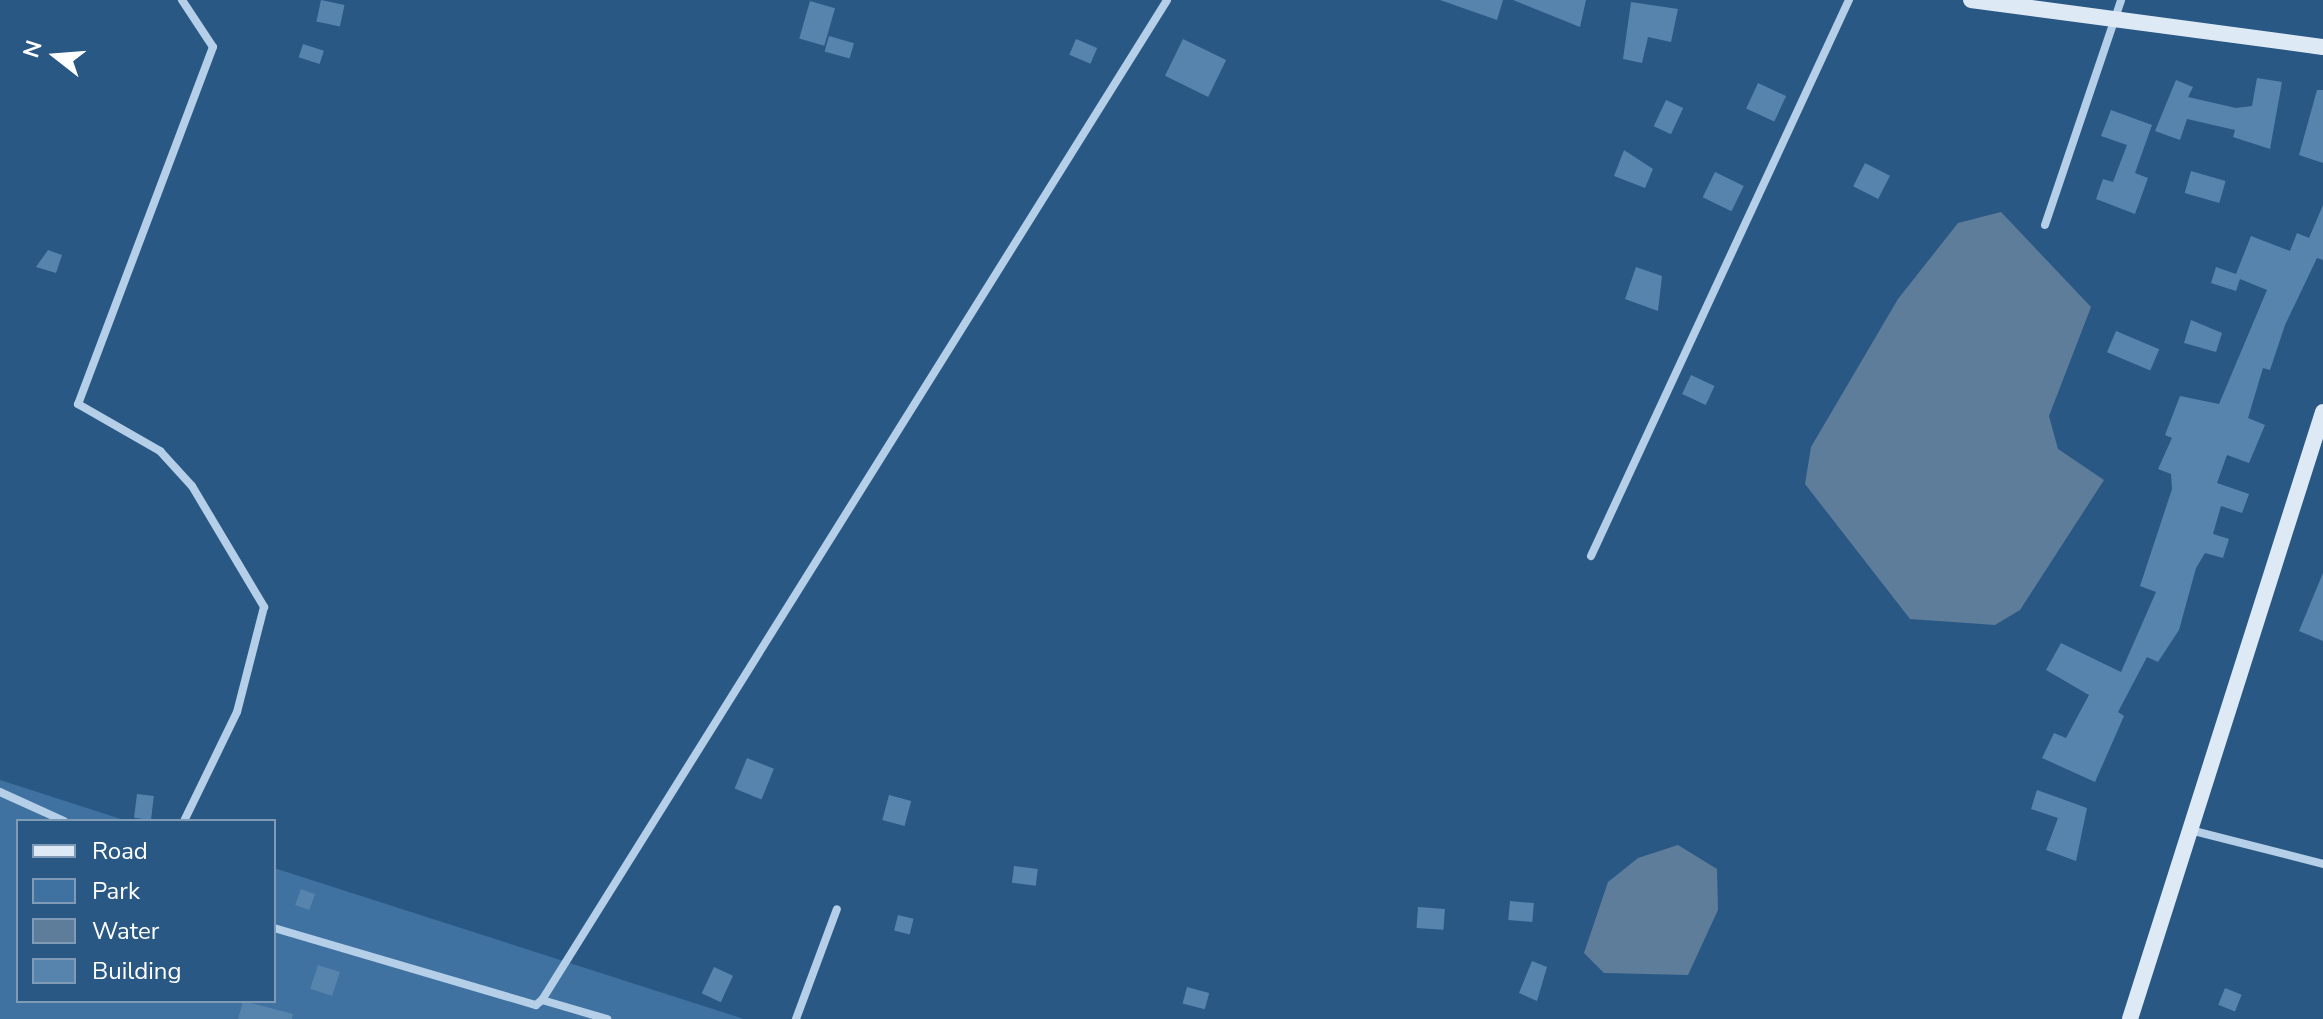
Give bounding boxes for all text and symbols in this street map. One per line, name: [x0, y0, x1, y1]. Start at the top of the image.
north arrow: [16, 16, 96, 96]
text: N: [16, 37, 50, 61]
legend: [16, 819, 276, 1003]
text: Road: [92, 835, 148, 867]
text: Park: [92, 875, 140, 907]
text: Water: [92, 915, 159, 947]
text: Building: [92, 955, 182, 987]

